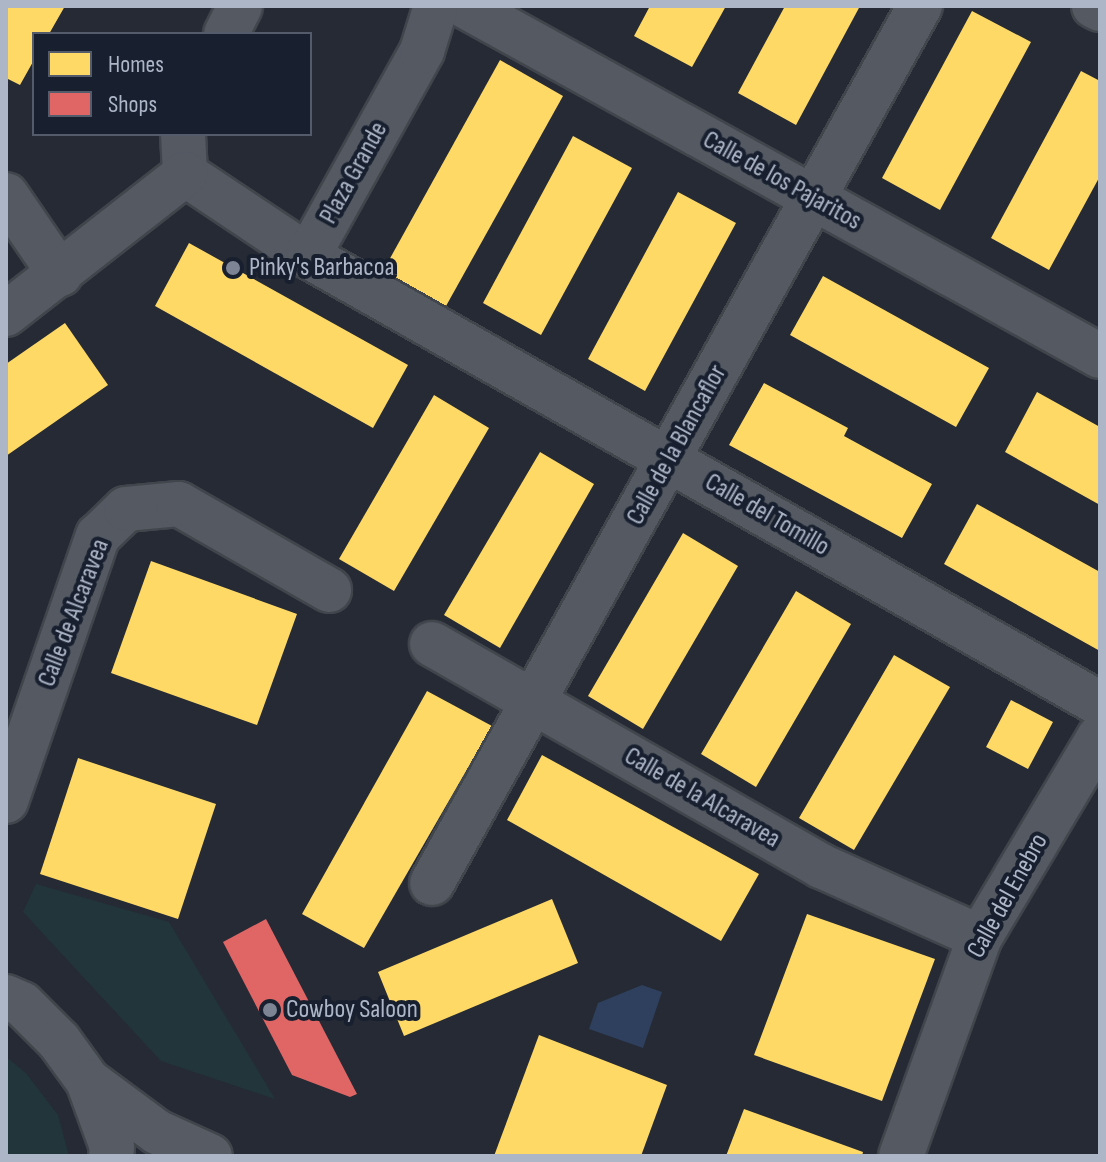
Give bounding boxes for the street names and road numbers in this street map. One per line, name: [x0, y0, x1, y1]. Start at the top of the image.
street label: Plaza Grande: [313, 117, 395, 229]
street label: Calle de los Pajaritos: [697, 125, 867, 237]
street label: Calle de la Blancaflor: [620, 360, 734, 530]
street label: Calle del Tomillo: [699, 467, 835, 563]
street label: Calle de Alcaravea: [32, 535, 116, 691]
street label: Calle de la Alcaravea: [619, 741, 785, 855]
street label: Calle del Enebro: [961, 828, 1055, 964]

